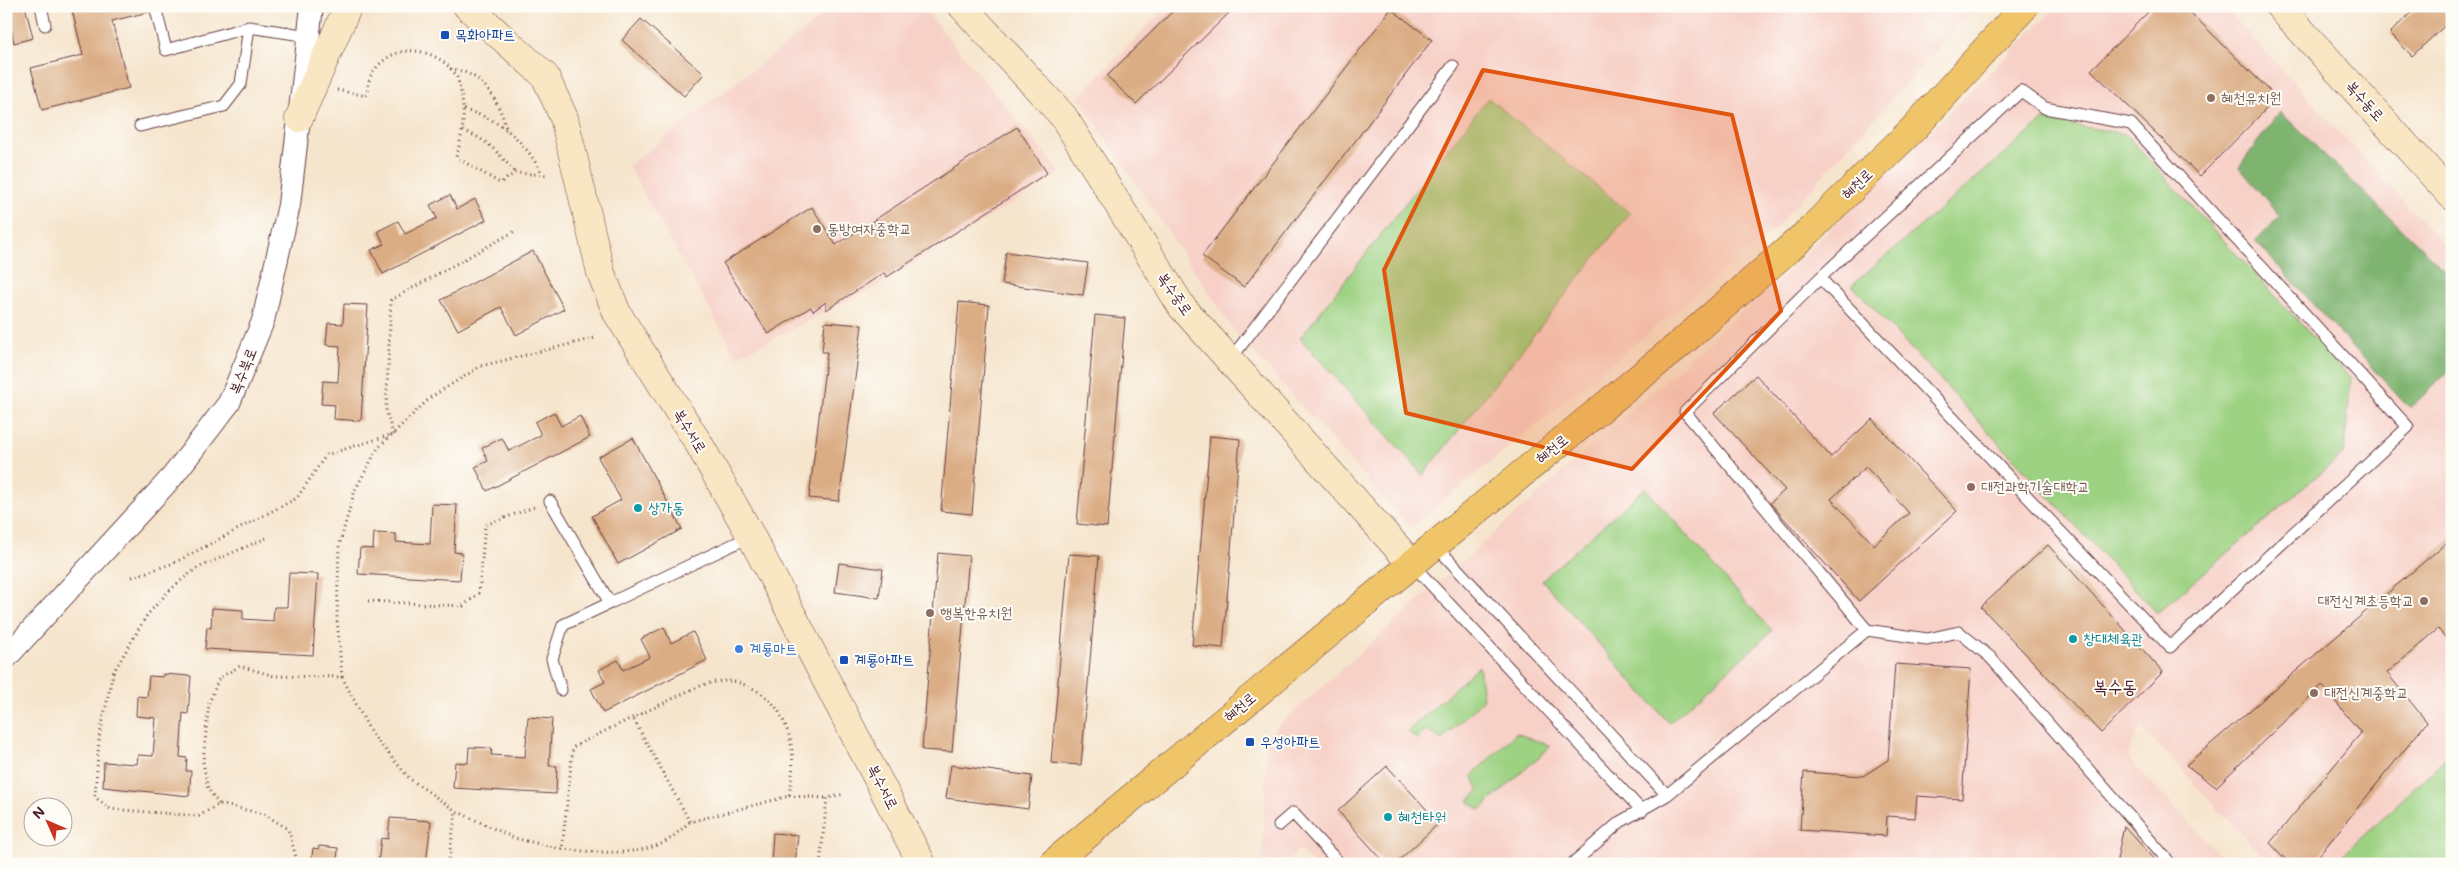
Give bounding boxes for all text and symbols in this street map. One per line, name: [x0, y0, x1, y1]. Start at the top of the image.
place label: 목화아파트: [455, 24, 515, 44]
marker: 목화아파트: [439, 29, 451, 41]
street label: 복수동로: [2342, 76, 2389, 125]
place label: 혜천유치원: [2221, 87, 2281, 107]
marker: 혜천유치원: [2205, 92, 2217, 104]
street label: 혜천로: [1836, 164, 1876, 203]
place label: 동방여자중학교: [827, 218, 912, 238]
marker: 동방여자중학교: [811, 223, 823, 235]
street label: 복수중로: [1154, 268, 1198, 319]
street label: 복수북로: [224, 344, 260, 397]
street label: 복수서로: [670, 405, 712, 456]
street label: 혜천로: [1531, 429, 1572, 467]
place label: 대전과학기술대학교: [1981, 476, 2090, 496]
marker: 대전과학기술대학교: [1965, 481, 1977, 493]
place label: 상가동: [648, 497, 684, 517]
marker: 상가동: [632, 502, 644, 514]
place label: 대전신계초등학교: [2317, 590, 2414, 610]
marker: 대전신계초등학교: [2418, 595, 2430, 607]
place label: 행복한유치원: [940, 602, 1012, 622]
marker: 행복한유치원: [924, 607, 936, 619]
place label: 창대체육관: [2083, 628, 2143, 648]
marker: 창대체육관: [2067, 633, 2079, 645]
place label: 계룡마트: [749, 638, 797, 658]
marker: 계룡마트: [733, 643, 745, 655]
place label: 계룡아파트: [854, 649, 914, 669]
marker: 계룡아파트: [838, 654, 850, 666]
district label: 복수동: [2093, 674, 2137, 698]
place label: 대전신계중학교: [2324, 682, 2409, 702]
street label: 혜천로: [1219, 687, 1260, 726]
marker: 대전신계중학교: [2308, 687, 2320, 699]
place label: 우성아파트: [1260, 731, 1320, 751]
marker: 우성아파트: [1244, 736, 1256, 748]
street label: 복수서로: [864, 760, 904, 813]
north arrow: [22, 798, 72, 848]
text: N: [28, 802, 49, 823]
place label: 혜천타워: [1398, 806, 1446, 826]
marker: 혜천타워: [1382, 811, 1394, 823]

